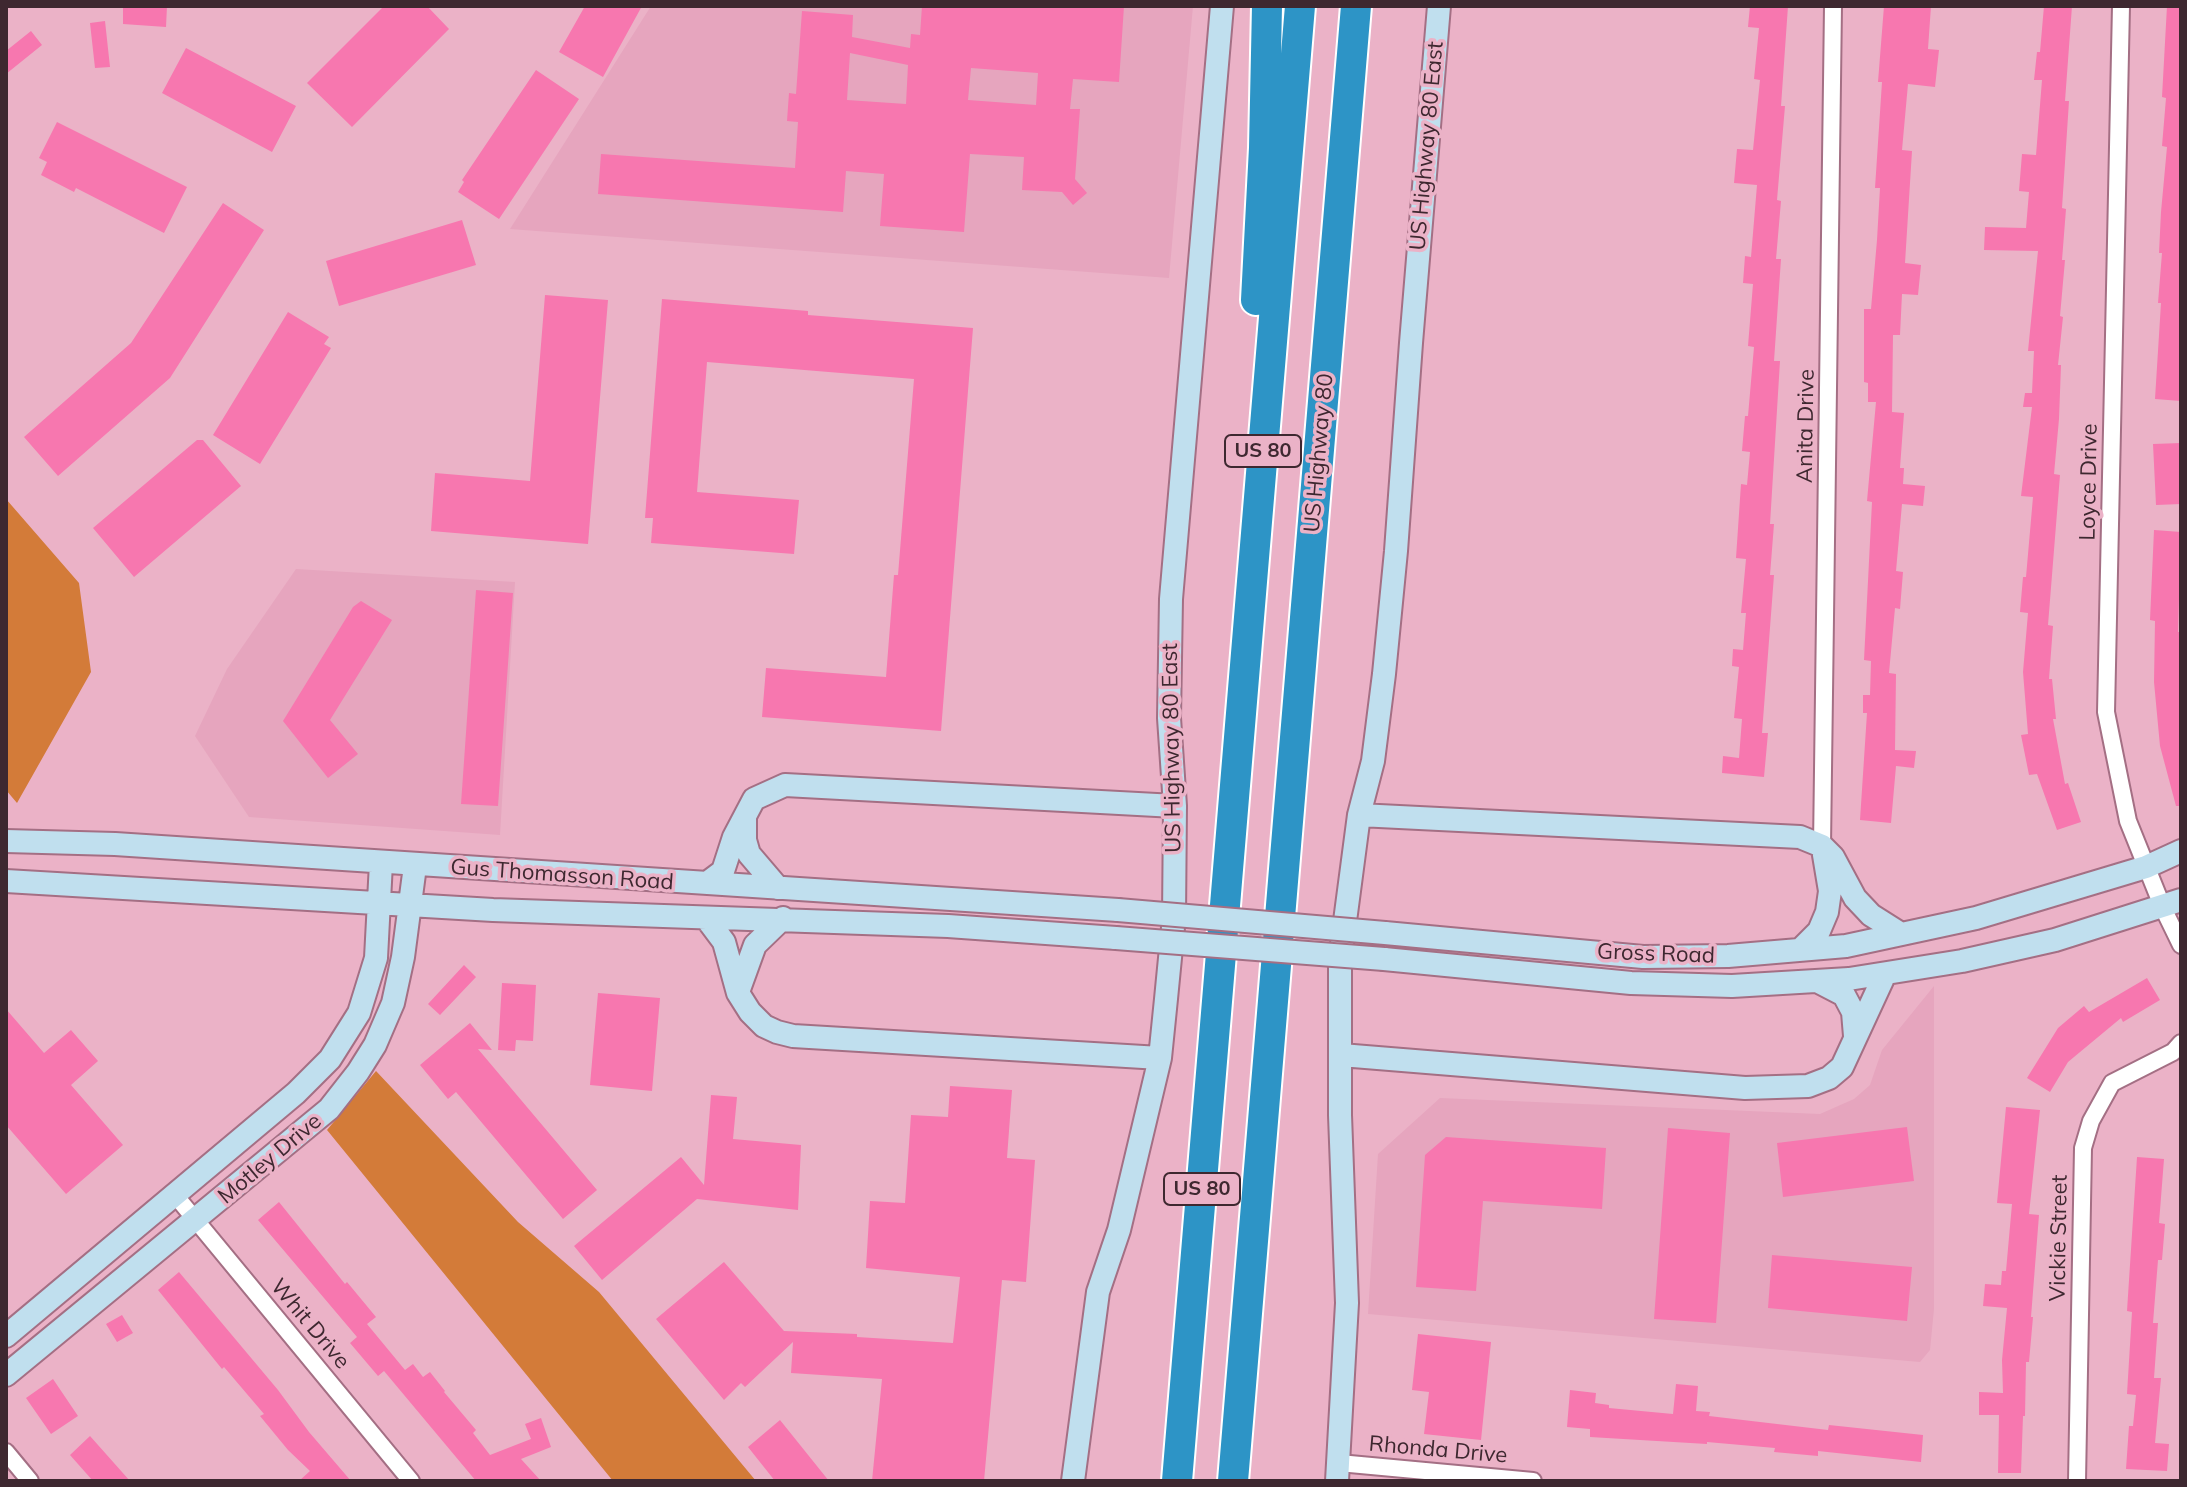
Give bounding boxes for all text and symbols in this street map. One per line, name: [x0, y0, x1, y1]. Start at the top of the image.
street label: US Highway 80 East: [1405, 40, 1449, 252]
street label: Anita Drive: [1792, 369, 1820, 483]
street label: US Highway 80: [1299, 372, 1339, 534]
street label: Loyce Drive: [2075, 423, 2103, 541]
road number: US 80: [1225, 435, 1301, 467]
street label: US Highway 80 East: [1157, 643, 1187, 853]
street label: Gus Thomasson Road: [450, 854, 674, 896]
street label: Gross Road: [1597, 939, 1715, 969]
street label: Motley Drive: [213, 1108, 327, 1210]
road number: US 80: [1164, 1173, 1240, 1205]
street label: Vickie Street: [2045, 1174, 2073, 1302]
street label: Whit Drive: [265, 1274, 355, 1374]
street label: Rhonda Drive: [1368, 1431, 1508, 1469]

